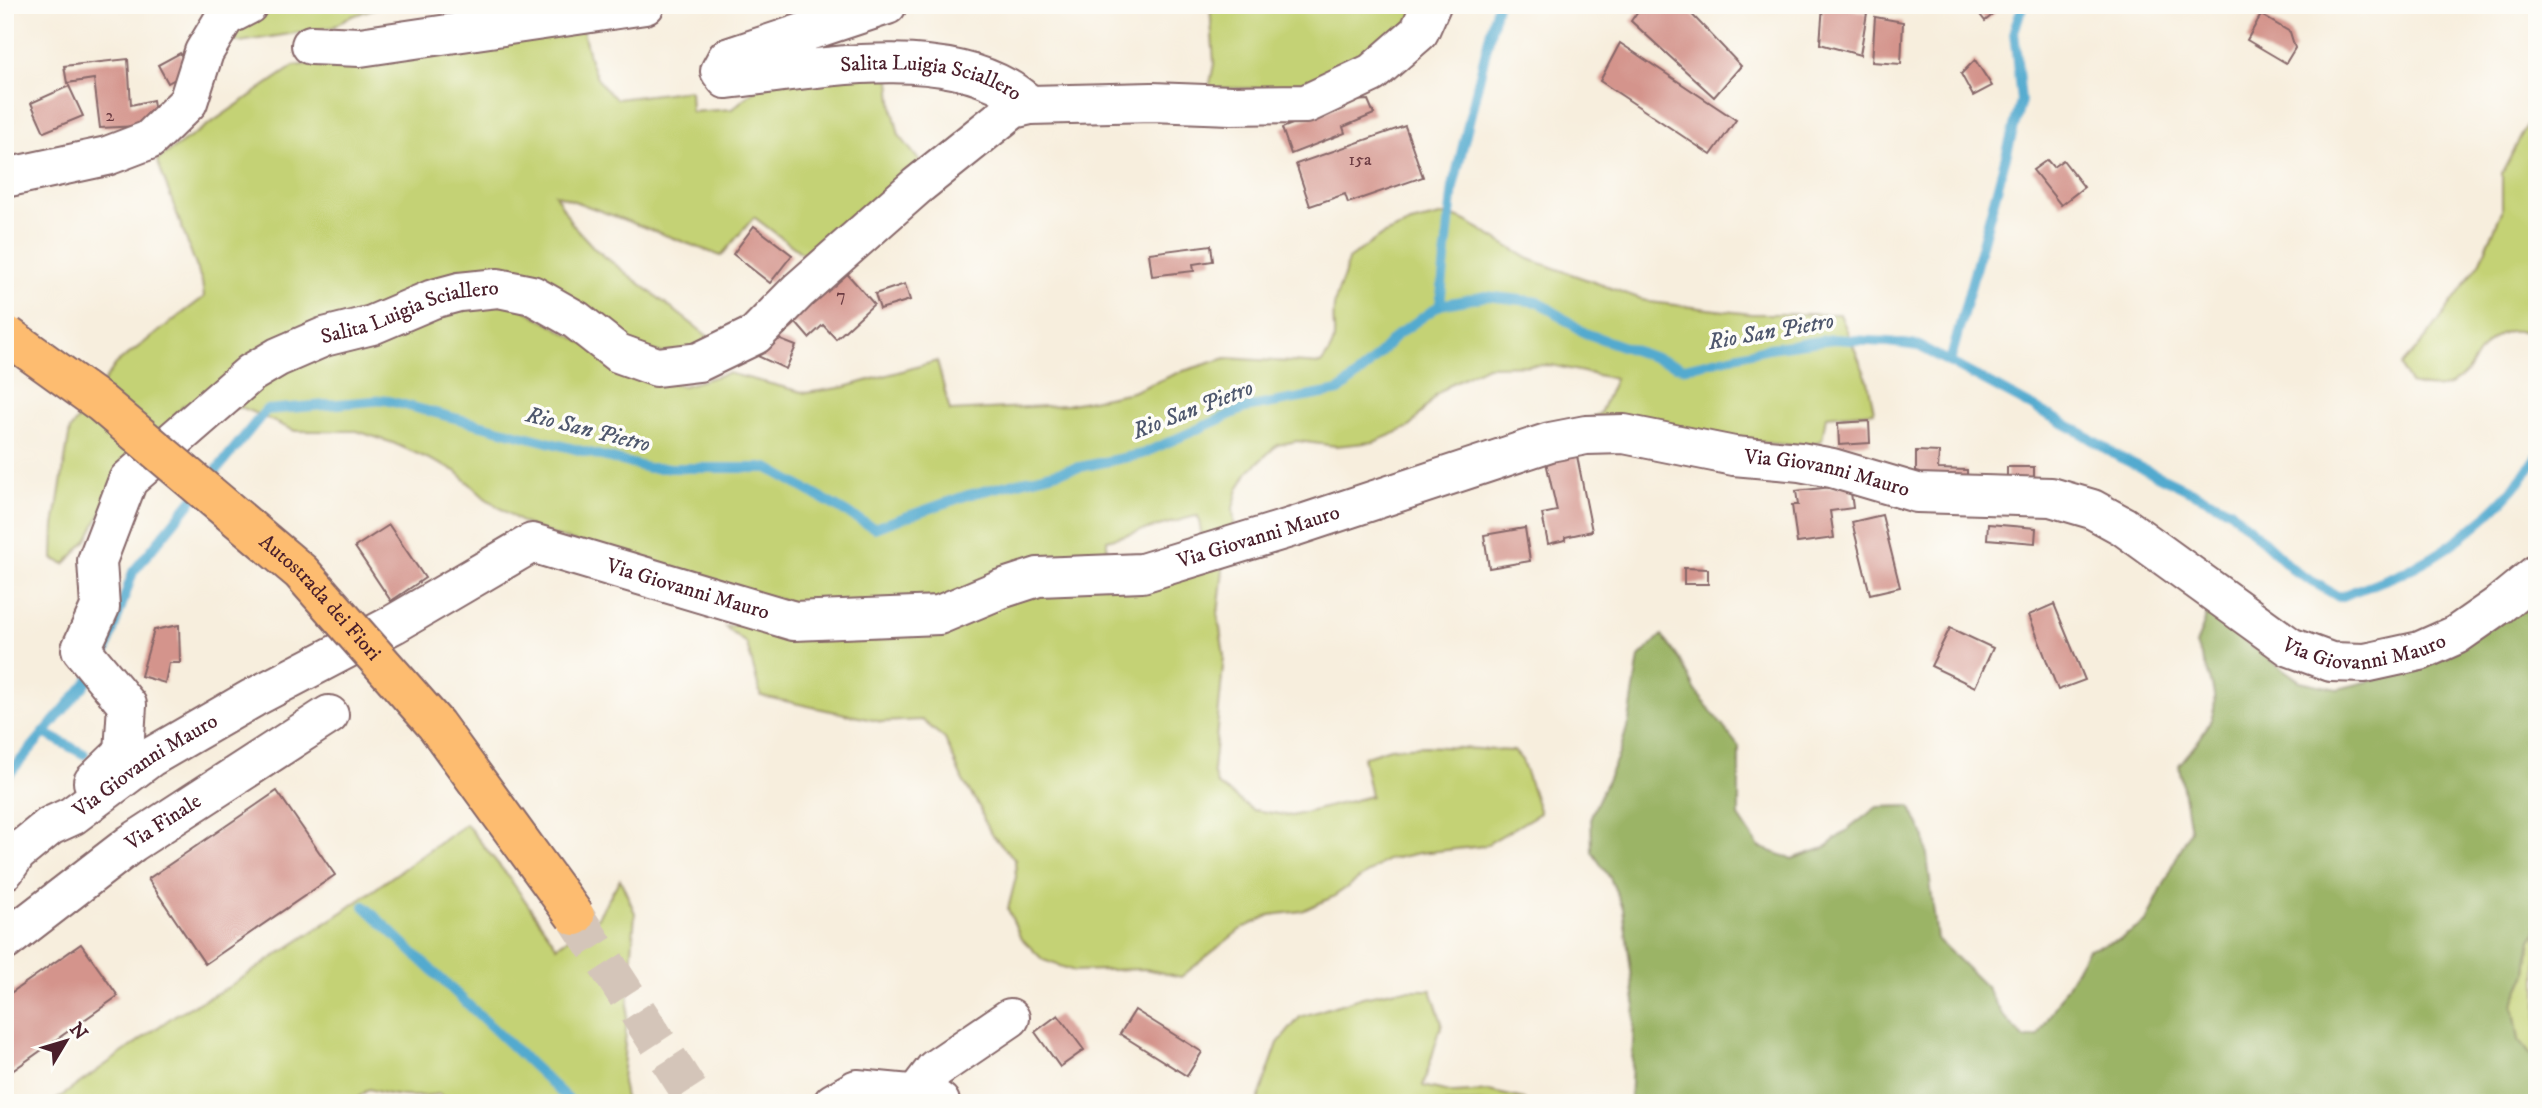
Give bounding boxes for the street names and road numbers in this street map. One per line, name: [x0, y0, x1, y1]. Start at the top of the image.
street label: Salita Luigia Sciallero: [839, 50, 1027, 107]
street label: Salita Luigia Sciallero: [318, 275, 500, 350]
street label: Via Giovanni Mauro: [1742, 444, 1913, 503]
street label: Via Giovanni Mauro: [1173, 499, 1343, 575]
street label: Autostrada dei Fiori: [253, 529, 386, 666]
street label: Via Giovanni Mauro: [602, 553, 773, 626]
street label: Via Giovanni Mauro: [2281, 623, 2449, 649]
street label: Via Giovanni Mauro: [67, 708, 223, 824]
street label: Via Finale: [120, 788, 207, 857]

